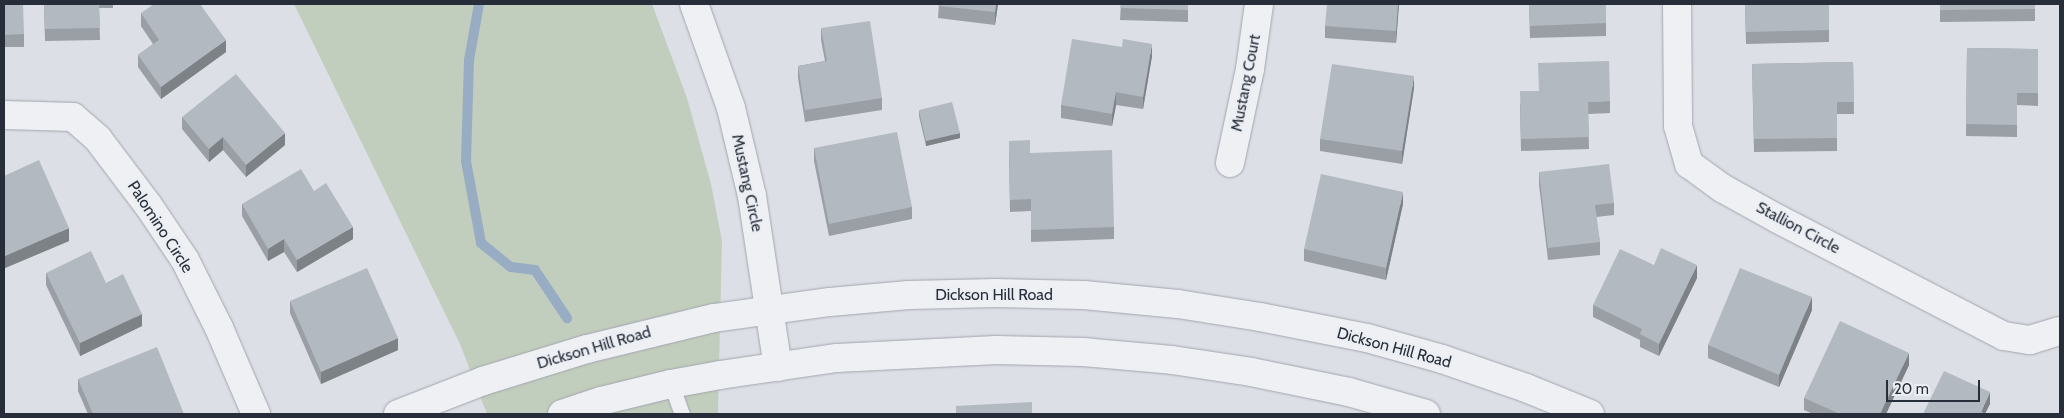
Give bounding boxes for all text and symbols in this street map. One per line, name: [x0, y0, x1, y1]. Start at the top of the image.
street label: Mustang Court: [1227, 33, 1265, 133]
street label: Mustang Circle: [727, 133, 767, 233]
street label: Palomino Circle: [123, 177, 197, 277]
street label: Stallion Circle: [1753, 198, 1843, 258]
street label: Dickson Hill Road: [935, 285, 1053, 305]
street label: Dickson Hill Road: [535, 323, 653, 373]
street label: Dickson Hill Road: [1335, 323, 1453, 373]
scale bar: [1889, 370, 1983, 402]
text: 20 m: [1894, 380, 1929, 398]

